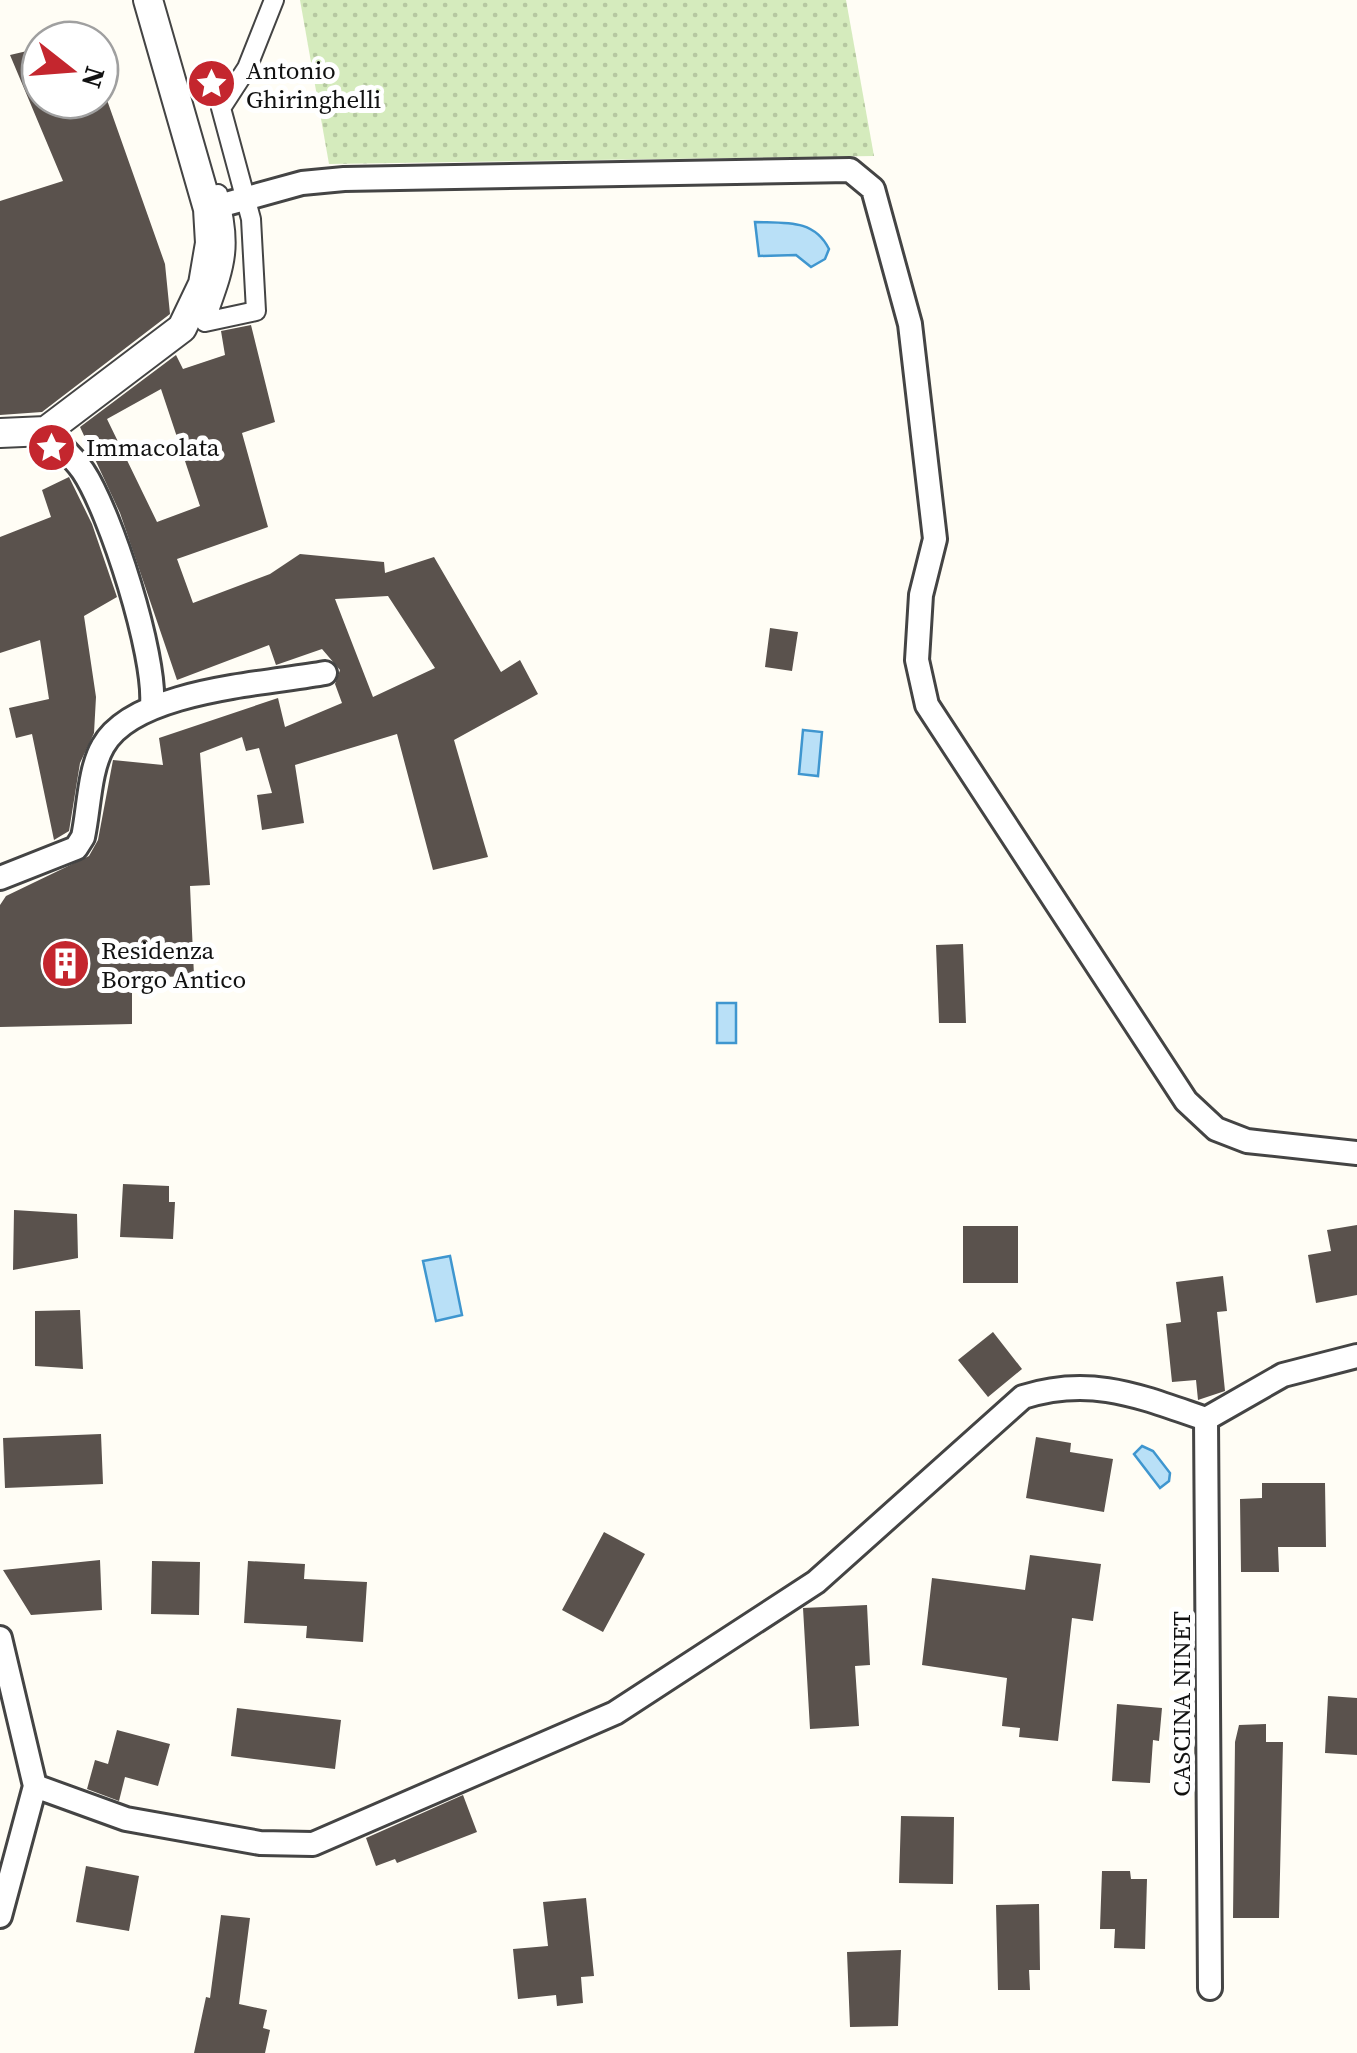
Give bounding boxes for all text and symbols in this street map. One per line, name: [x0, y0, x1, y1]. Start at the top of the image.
north arrow: [20, 20, 120, 120]
place label: Antonio Ghiringhelli: [246, 53, 381, 116]
place icon: Antonio Ghiringhelli: [185, 58, 237, 110]
text: N: [73, 62, 115, 93]
place icon: Immacolata: [25, 421, 77, 473]
place label: Immacolata: [86, 430, 220, 464]
place label: Residenza Borgo Antico: [101, 933, 246, 996]
building icon: Residenza Borgo Antico: [40, 938, 92, 990]
street label: CASCINA NINET: [1164, 1611, 1198, 1797]

